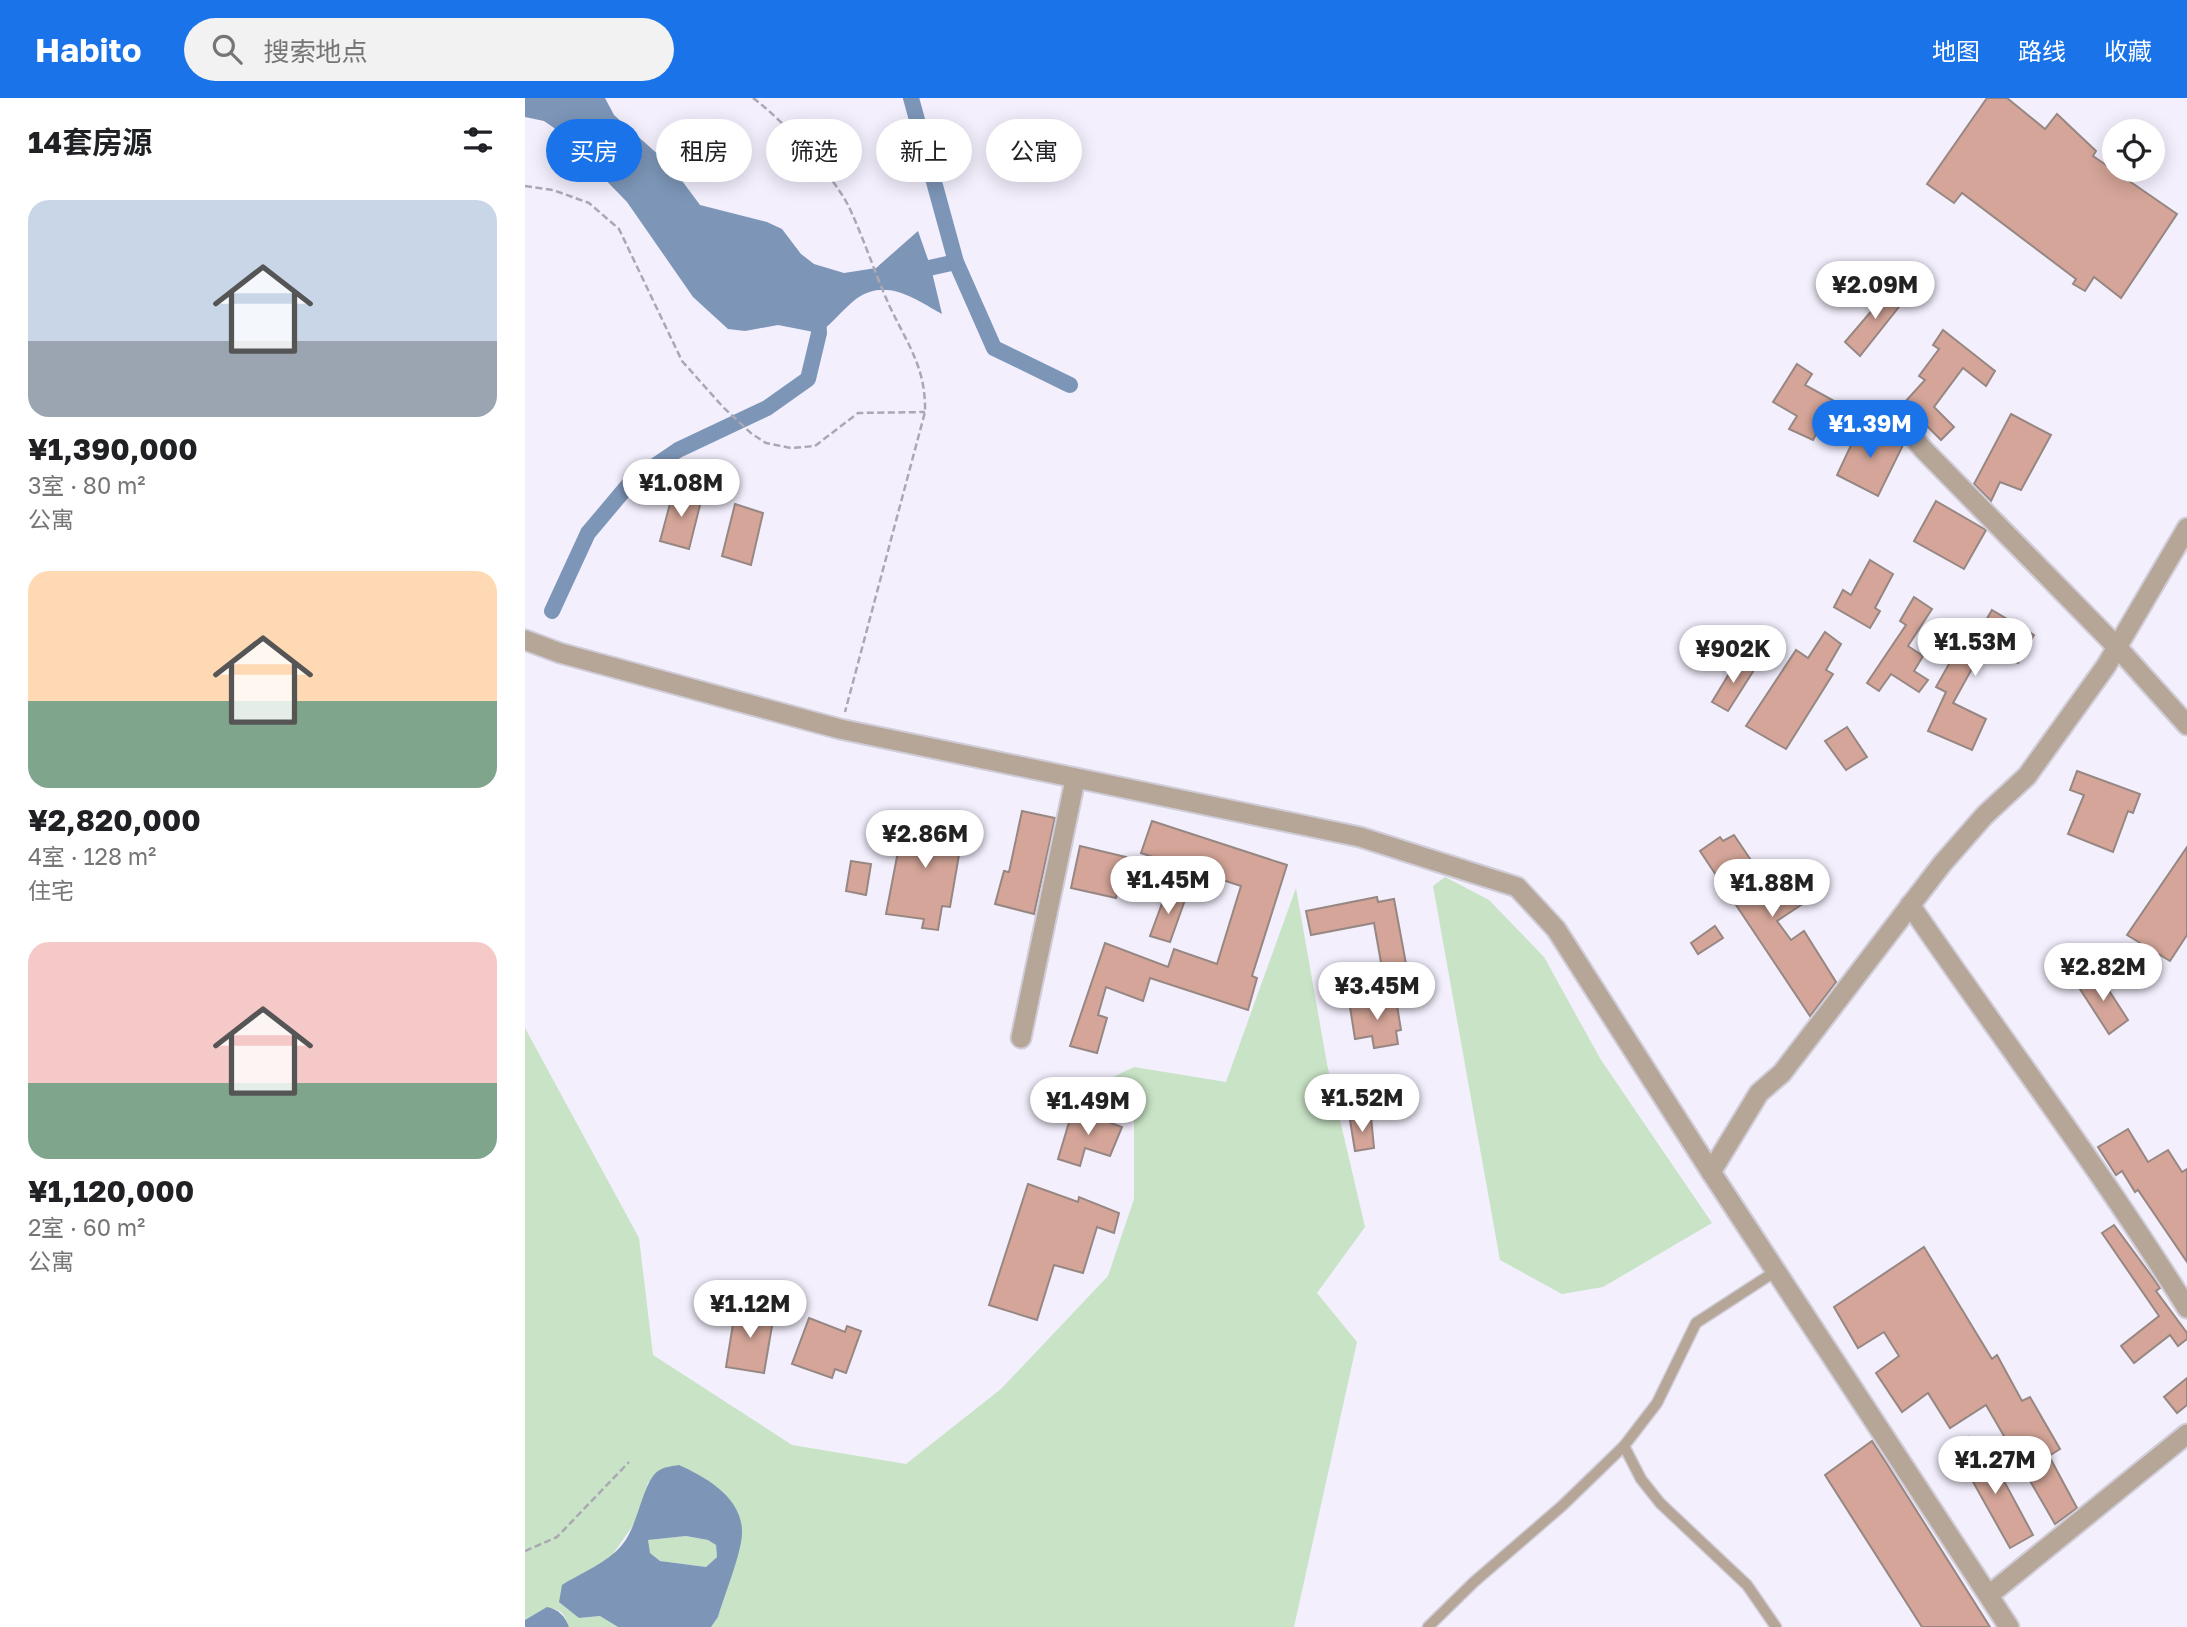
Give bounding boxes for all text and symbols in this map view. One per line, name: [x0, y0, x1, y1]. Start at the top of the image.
search box: [184, 18, 674, 81]
text: Habito: [35, 30, 142, 69]
icon: search: [208, 30, 246, 68]
text: 搜索地点: [264, 36, 368, 67]
text: 地图: [1932, 36, 1980, 65]
text: 路线: [2018, 36, 2066, 65]
text: 收藏: [2104, 36, 2152, 65]
chip: 买房: [546, 119, 642, 182]
chip: 租房: [656, 119, 752, 182]
chip: 筛选: [766, 119, 862, 182]
chip: 新上: [876, 119, 972, 182]
chip: 公寓: [986, 119, 1082, 182]
map controls: [2102, 119, 2165, 182]
button: locate: [2102, 119, 2165, 182]
icon: filters: [459, 121, 497, 159]
text: 14套房源: [28, 124, 152, 160]
icon: home: [200, 246, 326, 372]
pin: ¥2.09M: [1818, 262, 1932, 321]
text: ¥2.09M: [1832, 270, 1918, 298]
pin: ¥1.39M: [1813, 400, 1927, 460]
text: ¥1.39M: [1828, 409, 1912, 437]
text: ¥1,390,000: [28, 431, 198, 467]
pin: ¥1.08M: [624, 460, 738, 519]
text: ¥1.08M: [639, 468, 723, 496]
text: 3室 · 80 m²: [28, 471, 146, 499]
text: 公寓: [28, 505, 74, 533]
icon: home: [200, 617, 326, 743]
pin: ¥1.53M: [1918, 618, 2032, 678]
pin: ¥902K: [1684, 626, 1782, 685]
text: ¥1.53M: [1934, 627, 2016, 655]
text: ¥902K: [1695, 634, 1771, 662]
text: ¥2,820,000: [28, 802, 201, 838]
pin: ¥2.86M: [868, 810, 982, 870]
text: ¥2.86M: [882, 819, 968, 847]
text: 4室 · 128 m²: [28, 842, 156, 870]
pin: ¥1.45M: [1111, 856, 1225, 916]
pin: ¥1.88M: [1715, 860, 1829, 919]
text: ¥1.45M: [1126, 865, 1210, 893]
text: ¥1.88M: [1730, 868, 1814, 896]
text: 住宅: [28, 876, 74, 904]
pin: ¥2.82M: [2046, 944, 2160, 1003]
text: ¥2.82M: [2060, 952, 2146, 980]
pin: ¥3.45M: [1320, 962, 1434, 1022]
text: ¥3.45M: [1334, 971, 1420, 999]
icon: home: [200, 988, 326, 1114]
pin: ¥1.52M: [1305, 1074, 1419, 1134]
pin: ¥1.49M: [1031, 1077, 1145, 1137]
text: ¥1.52M: [1321, 1083, 1403, 1111]
text: ¥1.49M: [1046, 1086, 1130, 1114]
text: ¥1,120,000: [28, 1173, 194, 1209]
text: 2室 · 60 m²: [28, 1213, 145, 1241]
text: 公寓: [28, 1247, 74, 1275]
pin: ¥1.12M: [693, 1280, 807, 1340]
text: ¥1.12M: [710, 1289, 790, 1317]
pin: ¥1.27M: [1938, 1436, 2052, 1496]
text: ¥1.27M: [1954, 1445, 2036, 1473]

